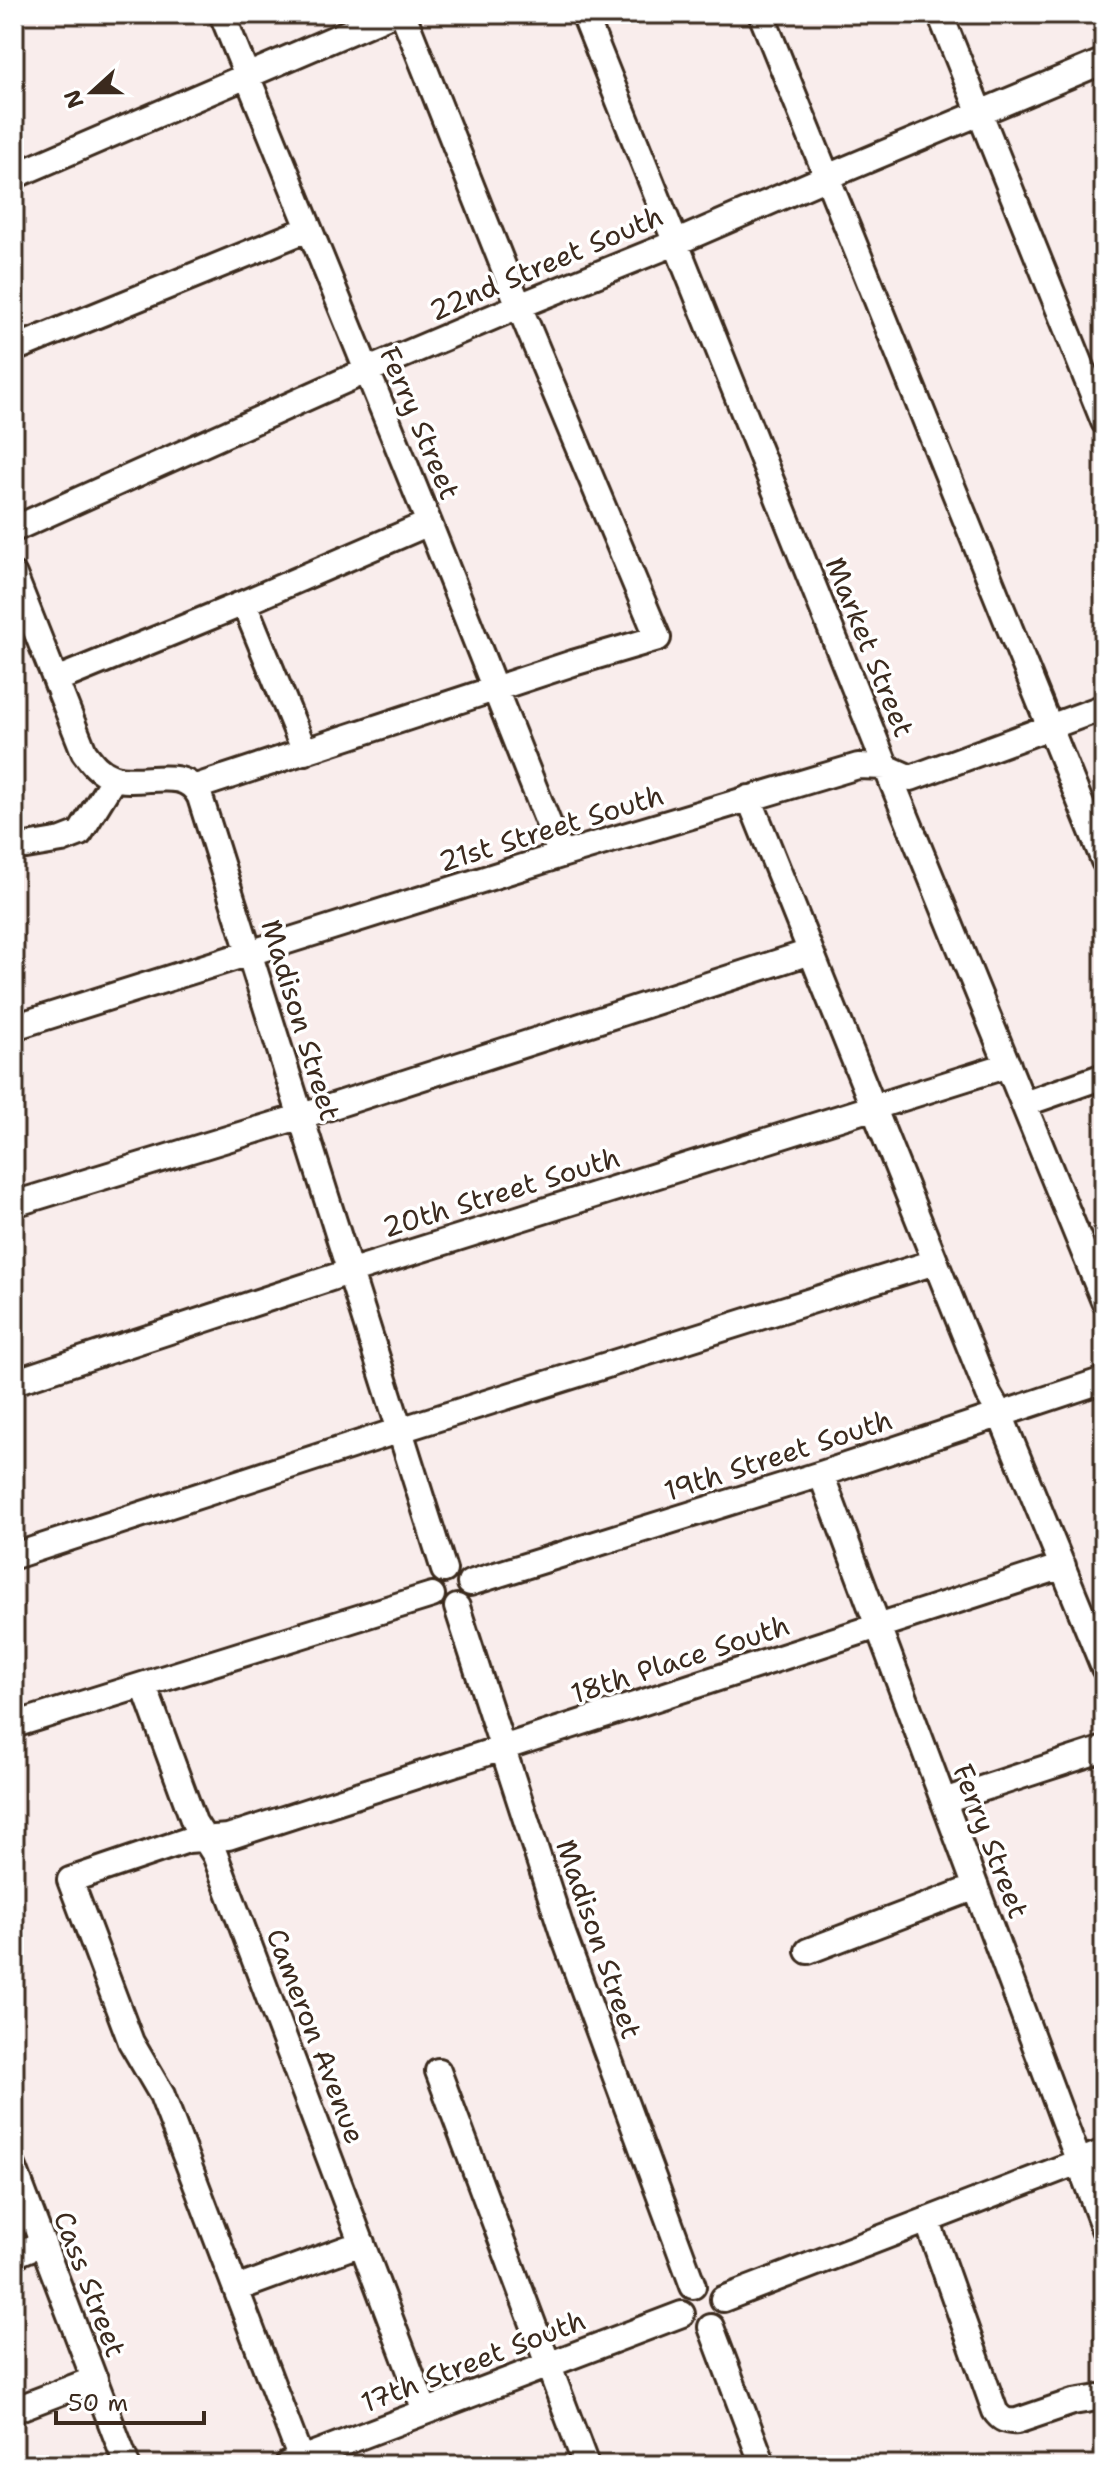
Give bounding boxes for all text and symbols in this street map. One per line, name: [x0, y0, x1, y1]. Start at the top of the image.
north arrow: [52, 52, 132, 132]
text: N: [57, 86, 90, 112]
street label: 22nd Street South: [423, 197, 669, 329]
street label: Ferry Street: [371, 341, 469, 505]
street label: Market Street: [817, 551, 923, 743]
street label: 21st Street South: [434, 776, 668, 880]
street label: Madison Street: [252, 915, 350, 1125]
street label: 20th Street South: [378, 1138, 624, 1246]
street label: 19th Street South: [659, 1400, 897, 1510]
street label: 18th Place South: [566, 1606, 794, 1712]
street label: Ferry Street: [944, 1758, 1038, 1924]
street label: Madison Street: [547, 1834, 651, 2044]
street label: Cameron Avenue: [257, 1923, 375, 2149]
street label: Cass Street: [45, 2206, 135, 2362]
street label: 17th Street South: [355, 2301, 591, 2421]
scale bar: [56, 2375, 204, 2425]
text: 50 m: [68, 2387, 128, 2419]

